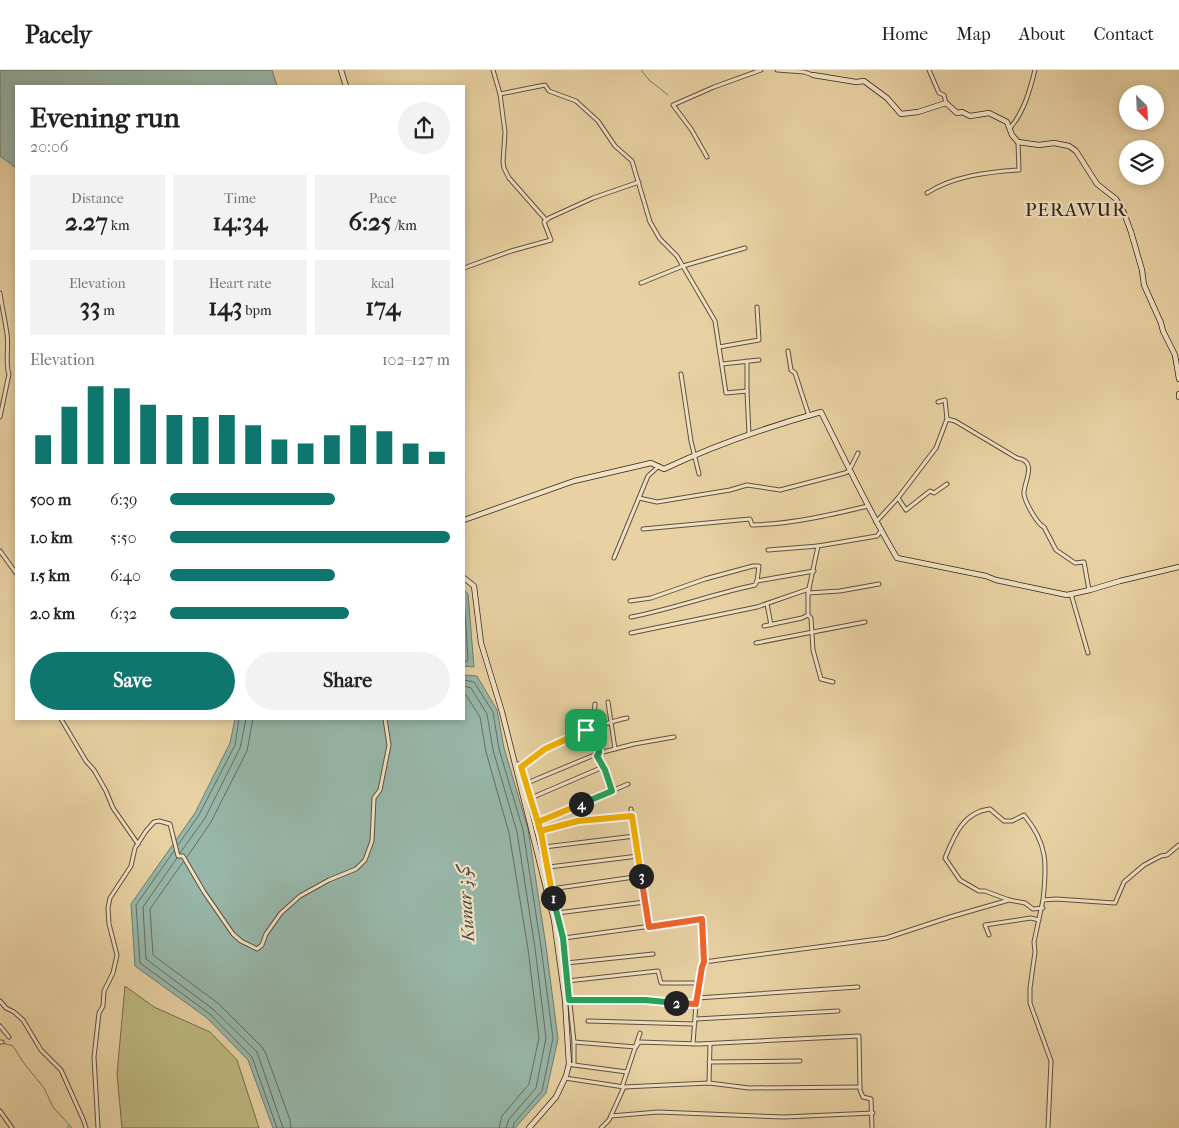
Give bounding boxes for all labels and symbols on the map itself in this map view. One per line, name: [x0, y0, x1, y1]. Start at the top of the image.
north arrow: [1119, 85, 1164, 130]
district label: PERAWUR: [1025, 199, 1127, 221]
pin: [565, 709, 607, 751]
pin: 4: [568, 792, 594, 816]
water label: Kunar کونړ: [453, 859, 480, 945]
pin: 3: [628, 864, 654, 888]
pin: 1: [540, 886, 566, 910]
pin: 2: [664, 990, 688, 1016]

